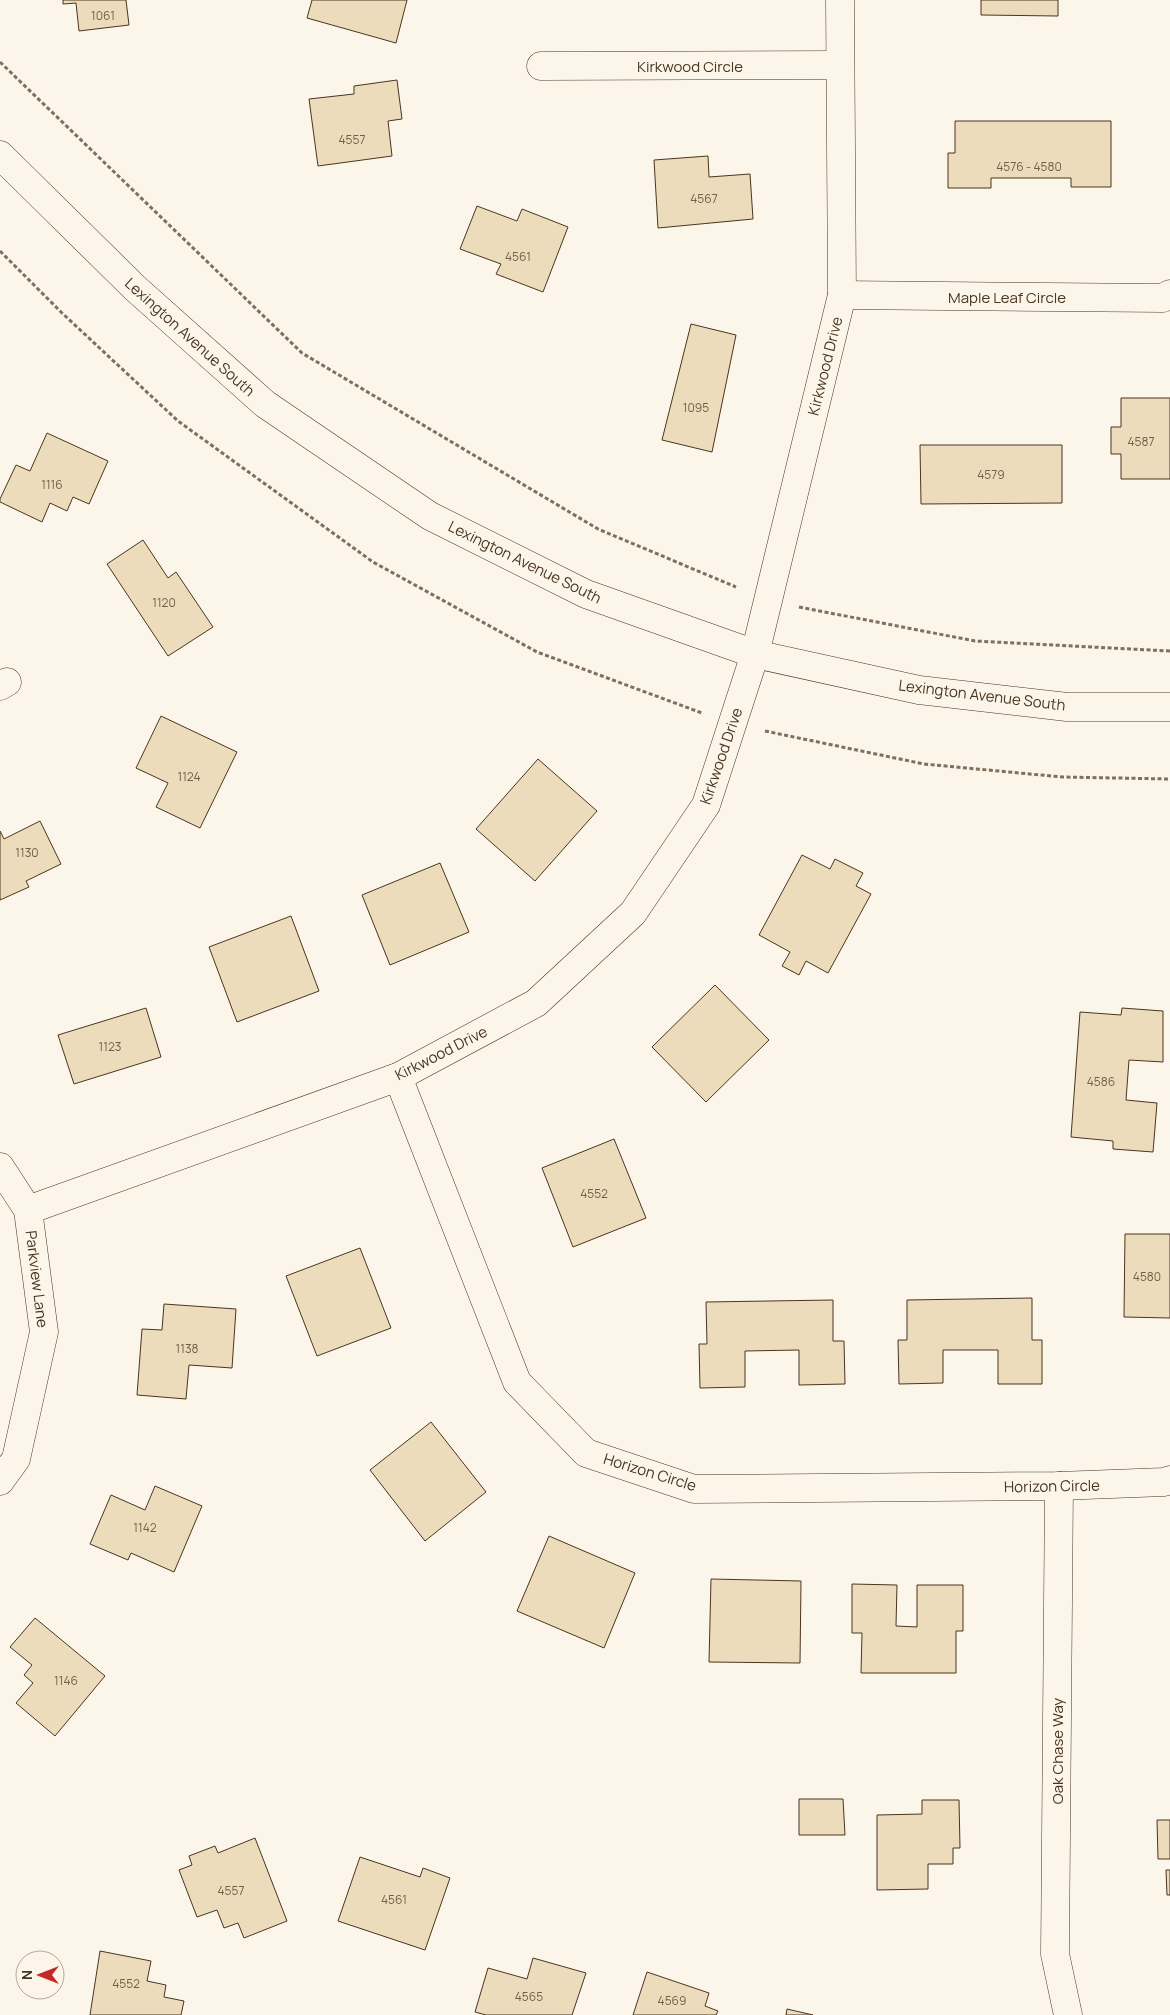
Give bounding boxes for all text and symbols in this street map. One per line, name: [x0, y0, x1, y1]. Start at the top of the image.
house number: 1061: [91, 7, 115, 24]
street label: Kirkwood Circle: [637, 56, 743, 77]
house number: 4557: [339, 131, 365, 148]
house number: 4576 - 4580: [996, 158, 1062, 175]
house number: 4567: [690, 190, 718, 207]
house number: 4561: [505, 248, 531, 265]
street label: Lexington Avenue South: [121, 273, 260, 401]
street label: Maple Leaf Circle: [948, 287, 1066, 308]
street label: Kirkwood Drive: [803, 314, 847, 418]
house number: 1095: [683, 399, 709, 416]
house number: 4587: [1128, 433, 1155, 450]
house number: 4579: [977, 466, 1005, 483]
house number: 1116: [41, 476, 63, 493]
street label: Lexington Avenue South: [445, 516, 605, 608]
house number: 1120: [152, 594, 176, 611]
street label: Lexington Avenue South: [897, 674, 1067, 716]
street label: Kirkwood Drive: [695, 705, 747, 807]
house number: 1124: [177, 768, 201, 785]
house number: 1130: [15, 844, 39, 861]
street label: Kirkwood Drive: [391, 1021, 491, 1085]
house number: 1123: [99, 1038, 121, 1055]
house number: 4586: [1087, 1073, 1115, 1090]
house number: 4552: [580, 1185, 608, 1202]
street label: Parkview Lane: [21, 1229, 53, 1329]
house number: 4580: [1133, 1268, 1161, 1285]
house number: 1138: [176, 1340, 199, 1357]
street label: Horizon Circle: [601, 1448, 699, 1496]
street label: Horizon Circle: [1004, 1475, 1100, 1497]
house number: 1142: [133, 1519, 157, 1536]
house number: 1146: [54, 1672, 78, 1689]
street label: Oak Chase Way: [1047, 1698, 1068, 1804]
house number: 4557: [218, 1882, 244, 1899]
house number: 4561: [381, 1891, 407, 1908]
north arrow: [15, 1950, 65, 2000]
text: N: [17, 1970, 36, 1980]
house number: 4552: [112, 1975, 140, 1992]
house number: 4565: [515, 1988, 543, 2005]
house number: 4569: [658, 1992, 686, 2009]

